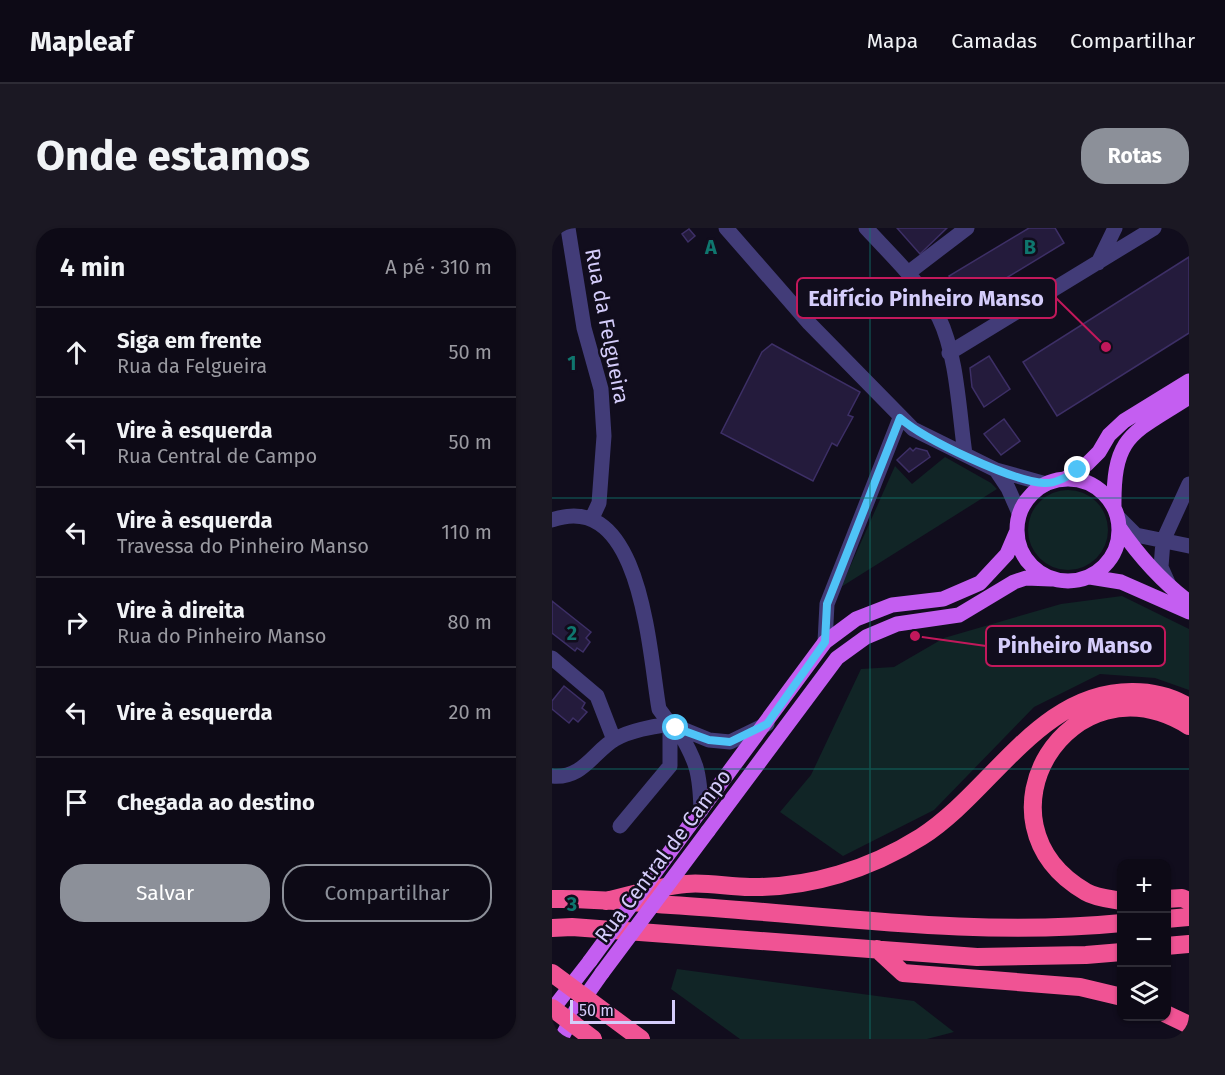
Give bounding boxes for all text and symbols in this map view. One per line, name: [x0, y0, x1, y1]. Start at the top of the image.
text: Mapleaf: [30, 25, 133, 58]
text: Mapa: [867, 28, 918, 54]
text: Camadas: [951, 28, 1037, 54]
text: Compartilhar: [1070, 28, 1195, 54]
button: Rotas: [1081, 128, 1189, 184]
text: Onde estamos: [36, 131, 310, 181]
text: A: [704, 235, 718, 259]
text: B: [1024, 235, 1036, 259]
street label: Rua da Felgueira: [579, 246, 635, 406]
text: 4 min: [60, 252, 125, 283]
text: A pé · 310 m: [385, 255, 492, 279]
callout: Edifício Pinheiro Manso: [797, 278, 1056, 318]
text: Edifício Pinheiro Manso: [808, 285, 1044, 312]
text: Siga em frente: [117, 327, 262, 354]
icon: ahead: [60, 336, 93, 369]
text: 50 m: [448, 340, 492, 364]
text: 1: [567, 351, 577, 375]
text: Rua da Felgueira: [117, 354, 267, 378]
text: Vire à esquerda: [117, 417, 273, 444]
icon: left: [60, 426, 93, 459]
text: 50 m: [448, 430, 492, 454]
text: Rua Central de Campo: [117, 444, 317, 468]
route end: [1064, 456, 1090, 482]
text: Vire à esquerda: [117, 507, 273, 534]
icon: left: [60, 516, 93, 549]
text: 110 m: [441, 520, 492, 544]
text: Travessa do Pinheiro Manso: [117, 534, 369, 558]
text: Vire à direita: [117, 597, 245, 624]
icon: right: [60, 606, 93, 639]
text: 80 m: [447, 610, 492, 634]
text: 2: [567, 621, 577, 645]
text: Rua do Pinheiro Manso: [117, 624, 326, 648]
callout: Pinheiro Manso: [986, 626, 1165, 666]
text: Pinheiro Manso: [998, 632, 1153, 659]
icon: left: [60, 696, 93, 729]
text: Vire à esquerda: [117, 699, 273, 726]
text: 20 m: [449, 700, 492, 724]
route start: [662, 714, 688, 740]
street label: Rua Central de Campo: [589, 764, 737, 948]
icon: arrive: [60, 786, 93, 819]
text: Chegada ao destino: [117, 789, 315, 816]
map controls: [1117, 859, 1171, 1021]
button: +: [1117, 859, 1171, 913]
button: Salvar: [60, 864, 270, 922]
button: Compartilhar: [282, 864, 492, 922]
text: 3: [566, 892, 577, 916]
button: −: [1117, 913, 1171, 967]
button: layers: [1117, 967, 1171, 1021]
scale bar: [570, 997, 675, 1024]
text: 50 m: [579, 1001, 614, 1020]

